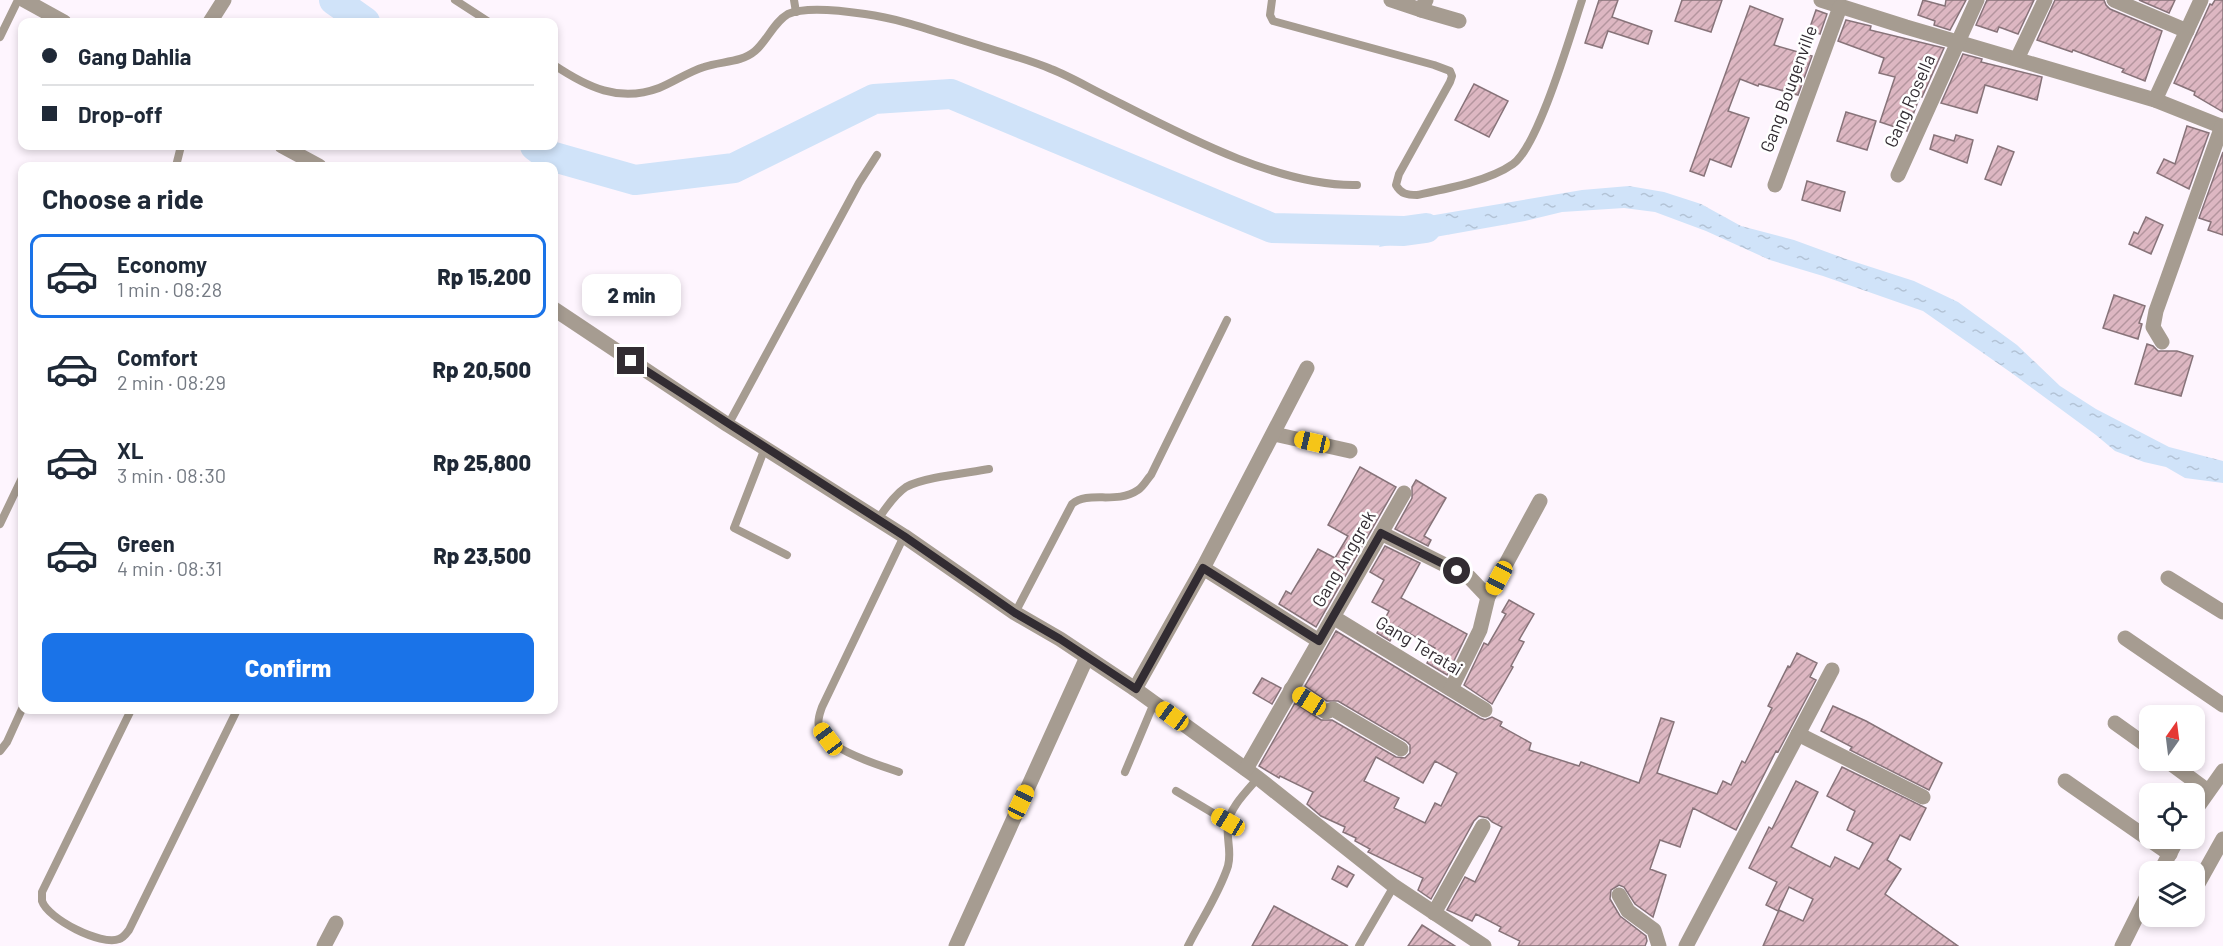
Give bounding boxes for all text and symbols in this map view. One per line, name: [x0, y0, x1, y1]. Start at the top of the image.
street label: Gang Bougenville: [1755, 22, 1821, 155]
text: Gang Dahlia: [78, 43, 191, 69]
street label: Gang Rosella: [1879, 51, 1939, 151]
text: Drop-off: [78, 101, 162, 127]
text: Choose a ride: [42, 182, 204, 214]
icon: car: [45, 249, 99, 303]
text: Economy: [117, 251, 207, 277]
text: Rp 15,200: [437, 263, 531, 289]
callout: 2 min: [582, 274, 680, 316]
text: 1 min · 08:28: [117, 277, 222, 301]
text: 2 min: [607, 283, 656, 307]
icon: car: [45, 342, 99, 396]
text: Comfort: [117, 344, 198, 370]
route end: [617, 347, 644, 374]
text: Rp 20,500: [432, 356, 531, 382]
text: 2 min · 08:29: [117, 370, 226, 394]
car: [1292, 429, 1332, 455]
icon: car: [45, 435, 99, 489]
text: XL: [117, 437, 143, 463]
text: Rp 25,800: [433, 449, 531, 475]
text: 3 min · 08:30: [117, 463, 226, 487]
street label: Gang Anggrek: [1307, 506, 1380, 611]
icon: car: [45, 528, 99, 582]
text: Green: [117, 530, 175, 556]
text: Rp 23,500: [433, 542, 531, 568]
text: 4 min · 08:31: [117, 556, 222, 580]
route start: [1443, 557, 1470, 584]
car: [1483, 558, 1515, 598]
street label: Gang Teratai: [1372, 611, 1467, 680]
button: Confirm: [42, 633, 534, 702]
car: [1289, 684, 1329, 718]
car: [1152, 698, 1192, 734]
north arrow: [2139, 705, 2205, 771]
map controls: [2139, 705, 2205, 927]
car: [810, 719, 846, 759]
car: [1005, 782, 1037, 822]
button: locate: [2139, 783, 2205, 849]
car: [1208, 805, 1248, 839]
button: layers: [2139, 861, 2205, 927]

